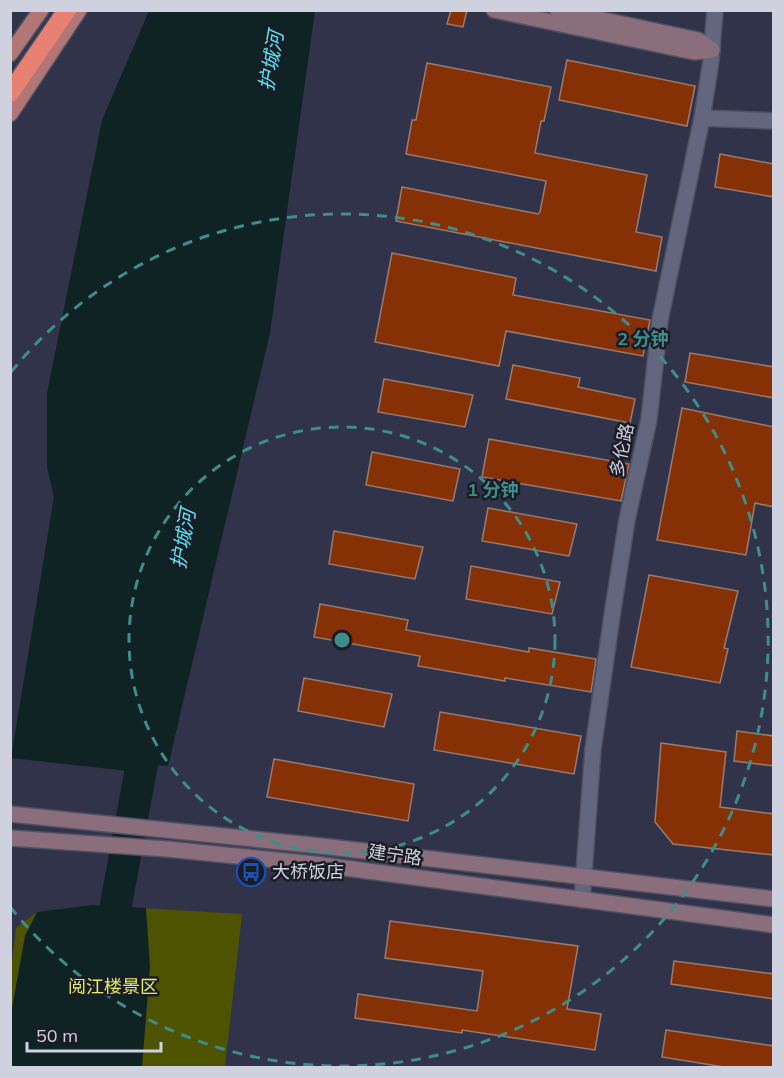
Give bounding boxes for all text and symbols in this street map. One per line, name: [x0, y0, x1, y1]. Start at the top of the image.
water label: 护城河: [253, 25, 289, 93]
text: 2 分钟: [617, 327, 669, 350]
street label: 多伦路: [605, 421, 638, 479]
text: 1 分钟: [467, 478, 519, 501]
water label: 护城河: [165, 503, 201, 571]
centre of rings: [332, 630, 352, 650]
street label: 建宁路: [367, 839, 423, 870]
bus stop icon: 大桥饭店: [235, 856, 267, 888]
place label: 大桥饭店: [272, 860, 344, 883]
park label: 阅江楼景区: [68, 975, 158, 998]
scale bar: [27, 1015, 160, 1053]
text: 50 m: [36, 1024, 78, 1047]

